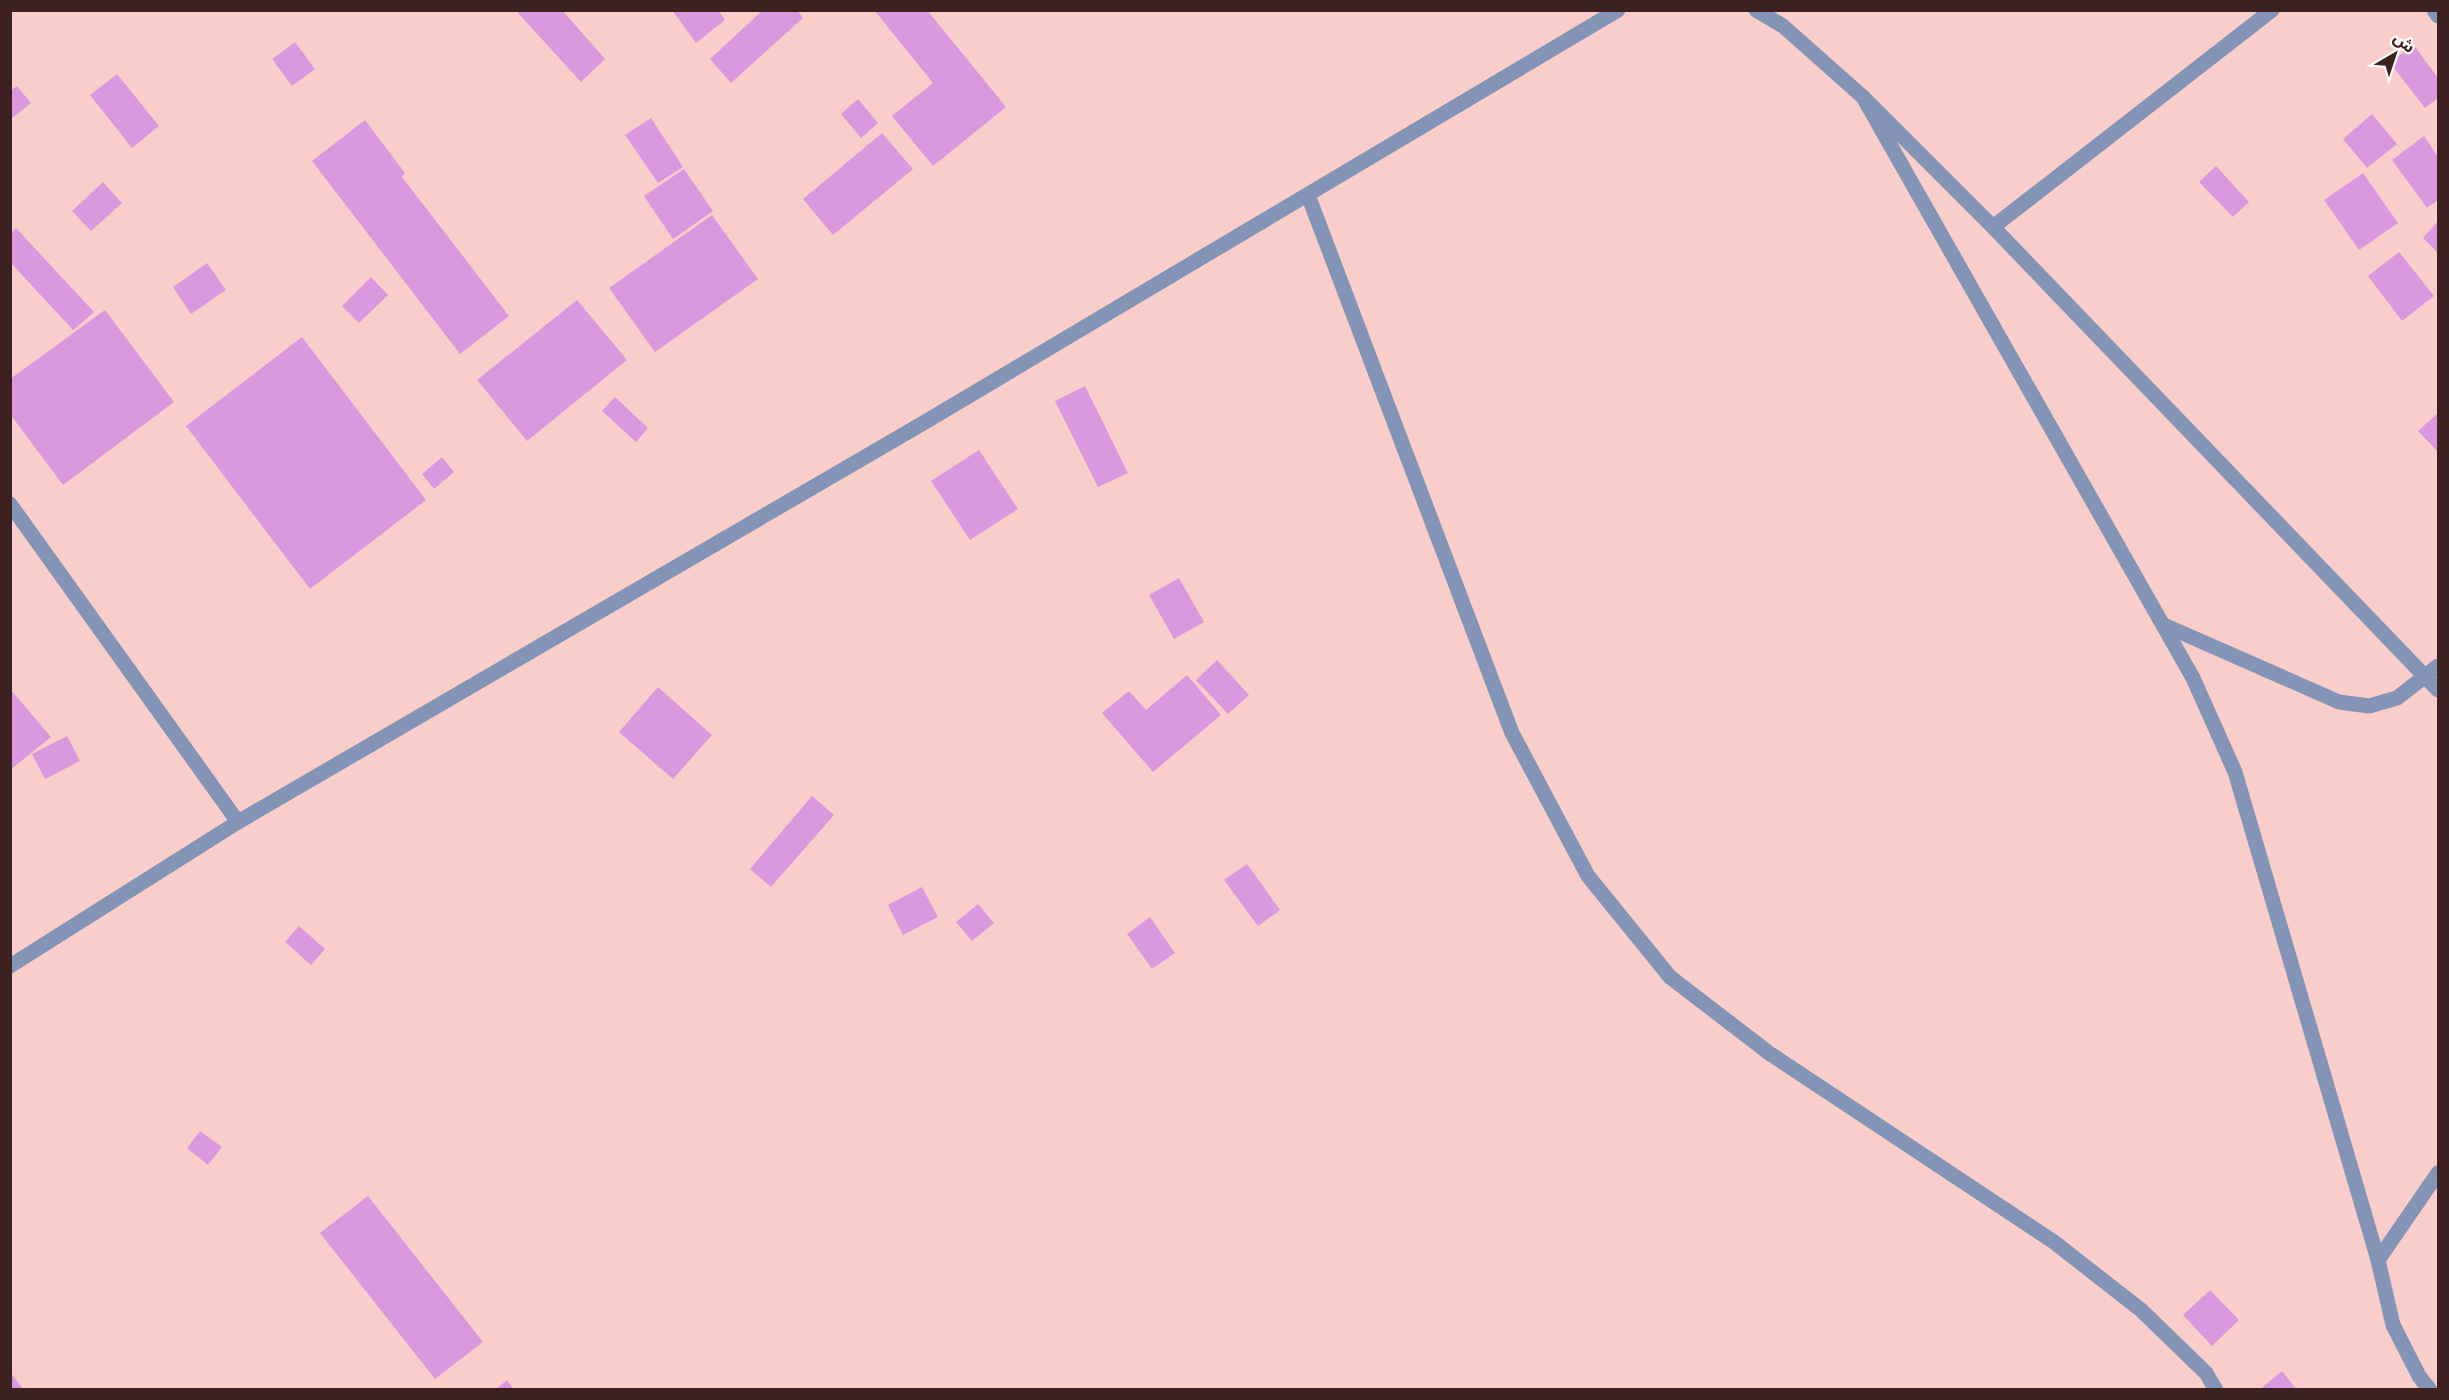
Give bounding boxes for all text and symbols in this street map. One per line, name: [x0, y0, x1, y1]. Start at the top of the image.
north arrow: [2365, 24, 2425, 84]
text: ش: [2390, 28, 2419, 57]

